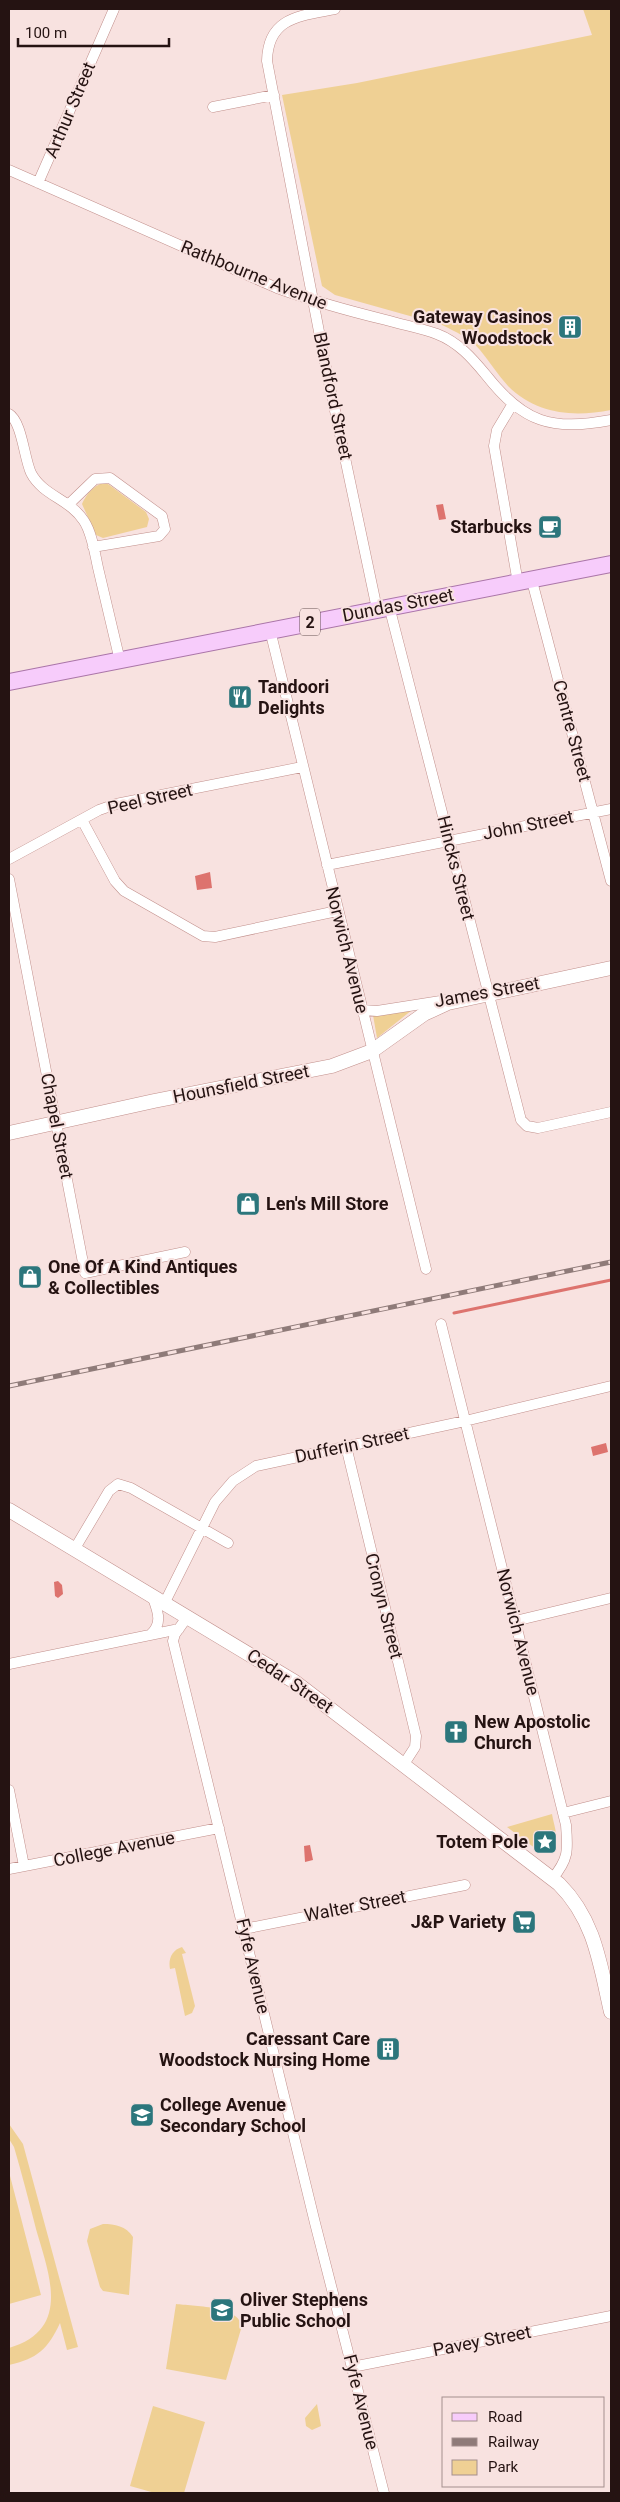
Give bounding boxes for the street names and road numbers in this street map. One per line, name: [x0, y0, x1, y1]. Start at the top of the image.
street label: Arthur Street: [40, 59, 99, 161]
street label: Rathbourne Avenue: [178, 236, 330, 313]
street label: Blandford Street: [310, 330, 357, 462]
street label: Dundas Street: [341, 583, 455, 626]
road number: 2: [300, 608, 320, 636]
street label: Centre Street: [549, 678, 596, 784]
street label: Peel Street: [105, 779, 195, 818]
street label: John Street: [481, 805, 575, 844]
street label: Hincks Street: [433, 813, 480, 922]
street label: Norwich Avenue: [322, 884, 373, 1015]
street label: James Street: [433, 972, 541, 1011]
street label: Hounsfield Street: [171, 1060, 311, 1107]
street label: Chapel Street: [37, 1071, 78, 1181]
street label: Dufferin Street: [293, 1422, 411, 1467]
street label: Cronyn Street: [361, 1551, 408, 1661]
street label: Norwich Avenue: [493, 1566, 544, 1697]
street label: Cedar Street: [243, 1644, 337, 1717]
street label: College Avenue: [51, 1826, 176, 1871]
street label: Walter Street: [302, 1885, 408, 1926]
street label: Fyfe Avenue: [232, 1916, 275, 2016]
street label: Pavey Street: [431, 2321, 533, 2360]
street label: Fyfe Avenue: [340, 2352, 383, 2452]

